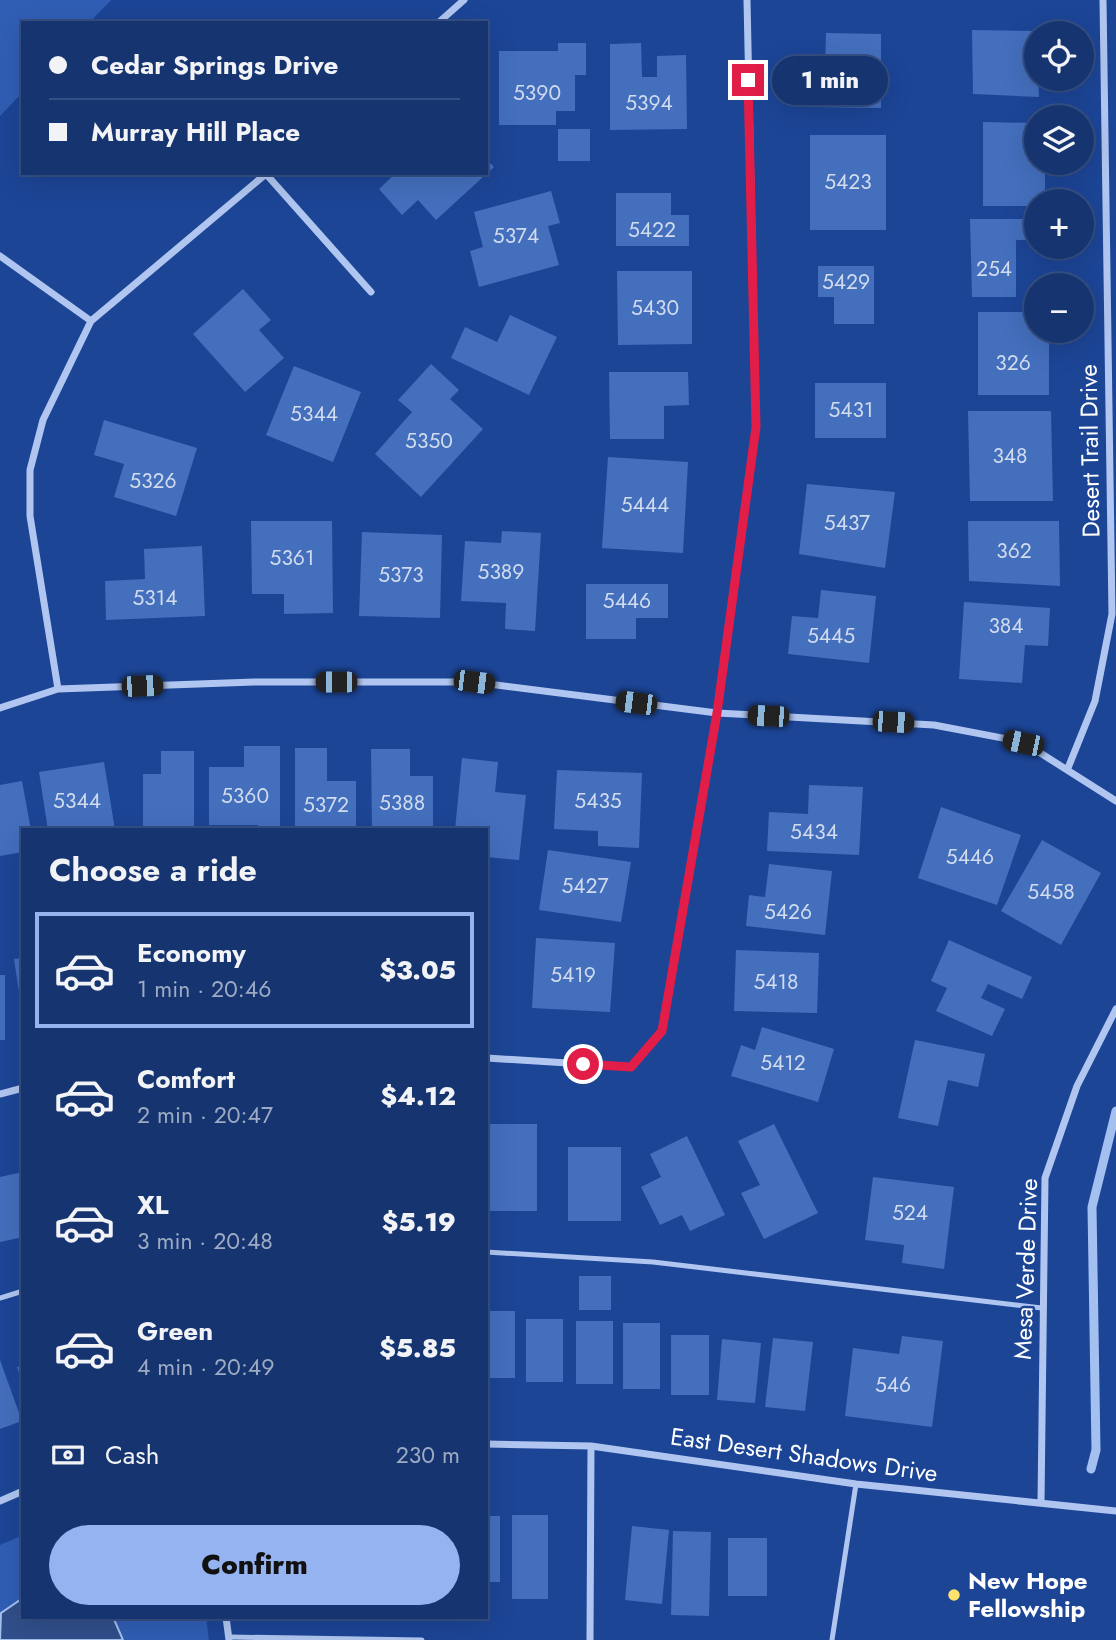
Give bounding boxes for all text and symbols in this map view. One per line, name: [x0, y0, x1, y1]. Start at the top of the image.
map controls: [1024, 21, 1094, 343]
button: locate: [1024, 21, 1094, 91]
text: Cedar Springs Drive: [91, 46, 338, 84]
callout: 1 min: [772, 56, 888, 104]
text: 1 min: [801, 63, 859, 97]
route end: [732, 64, 764, 96]
house number: 5390: [513, 78, 561, 108]
house number: 5394: [625, 88, 673, 118]
button: layers: [1024, 105, 1094, 175]
text: Murray Hill Place: [91, 113, 300, 151]
house number: 5423: [824, 167, 872, 197]
button: +: [1024, 189, 1094, 259]
house number: 5422: [628, 215, 676, 245]
house number: 5374: [493, 221, 539, 251]
house number: 254: [976, 254, 1012, 284]
house number: 5429: [822, 267, 870, 297]
button: −: [1024, 273, 1094, 343]
house number: 5430: [631, 293, 679, 323]
house number: 326: [995, 348, 1031, 378]
street label: Desert Trail Drive: [1070, 364, 1109, 538]
house number: 5431: [828, 395, 874, 425]
house number: 5344: [290, 399, 338, 429]
house number: 5350: [405, 426, 453, 456]
house number: 348: [992, 441, 1028, 471]
house number: 5326: [129, 466, 177, 496]
house number: 5444: [621, 490, 669, 520]
house number: 5437: [824, 508, 870, 538]
house number: 362: [996, 536, 1032, 566]
house number: 5361: [270, 543, 314, 573]
house number: 5389: [478, 557, 524, 587]
house number: 5373: [378, 560, 424, 590]
house number: 5314: [132, 583, 178, 613]
house number: 5446: [603, 586, 651, 616]
house number: 384: [988, 611, 1024, 641]
house number: 5445: [807, 621, 855, 651]
car: [452, 669, 497, 695]
car: [316, 672, 358, 693]
car: [121, 675, 164, 697]
car: [614, 690, 659, 716]
car: [747, 704, 790, 728]
car: [872, 710, 915, 734]
car: [1001, 728, 1046, 758]
house number: 5360: [221, 781, 269, 811]
house number: 5344: [53, 786, 101, 816]
house number: 5435: [574, 786, 622, 816]
house number: 5388: [379, 788, 425, 818]
house number: 5372: [303, 790, 349, 820]
house number: 5434: [790, 817, 838, 847]
house number: 5446: [946, 842, 994, 872]
text: Choose a ride: [49, 847, 257, 893]
house number: 5427: [561, 871, 609, 901]
house number: 5458: [1027, 877, 1075, 907]
house number: 5426: [764, 897, 812, 927]
text: Economy: [137, 934, 246, 972]
icon: car: [53, 939, 116, 1002]
text: $3.05: [380, 951, 456, 989]
house number: 5419: [550, 960, 596, 990]
house number: 5418: [753, 967, 799, 997]
text: 1 min · 20:46: [137, 972, 271, 1006]
route start: [567, 1048, 599, 1080]
house number: 5412: [760, 1048, 806, 1078]
text: Comfort: [137, 1060, 235, 1098]
icon: car: [53, 1065, 116, 1128]
text: $4.12: [380, 1077, 456, 1115]
text: 2 min · 20:47: [137, 1098, 273, 1132]
street label: Mesa Verde Drive: [1005, 1178, 1046, 1360]
text: XL: [137, 1186, 169, 1224]
icon: car: [53, 1191, 116, 1254]
house number: 524: [892, 1198, 928, 1228]
text: $5.19: [382, 1203, 456, 1241]
text: 3 min · 20:48: [137, 1224, 273, 1258]
text: Green: [137, 1312, 213, 1350]
icon: car: [53, 1317, 116, 1380]
text: $5.85: [379, 1329, 456, 1367]
text: 4 min · 20:49: [137, 1350, 274, 1384]
house number: 546: [875, 1370, 911, 1400]
street label: East Desert Shadows Drive: [668, 1418, 940, 1491]
icon: cash: [49, 1436, 87, 1474]
text: Cash: [105, 1436, 159, 1474]
text: 230 m: [396, 1438, 460, 1472]
button: Confirm: [49, 1525, 460, 1605]
place label: New Hope Fellowship: [968, 1563, 1088, 1626]
marker: New Hope Fellowship: [946, 1587, 962, 1603]

